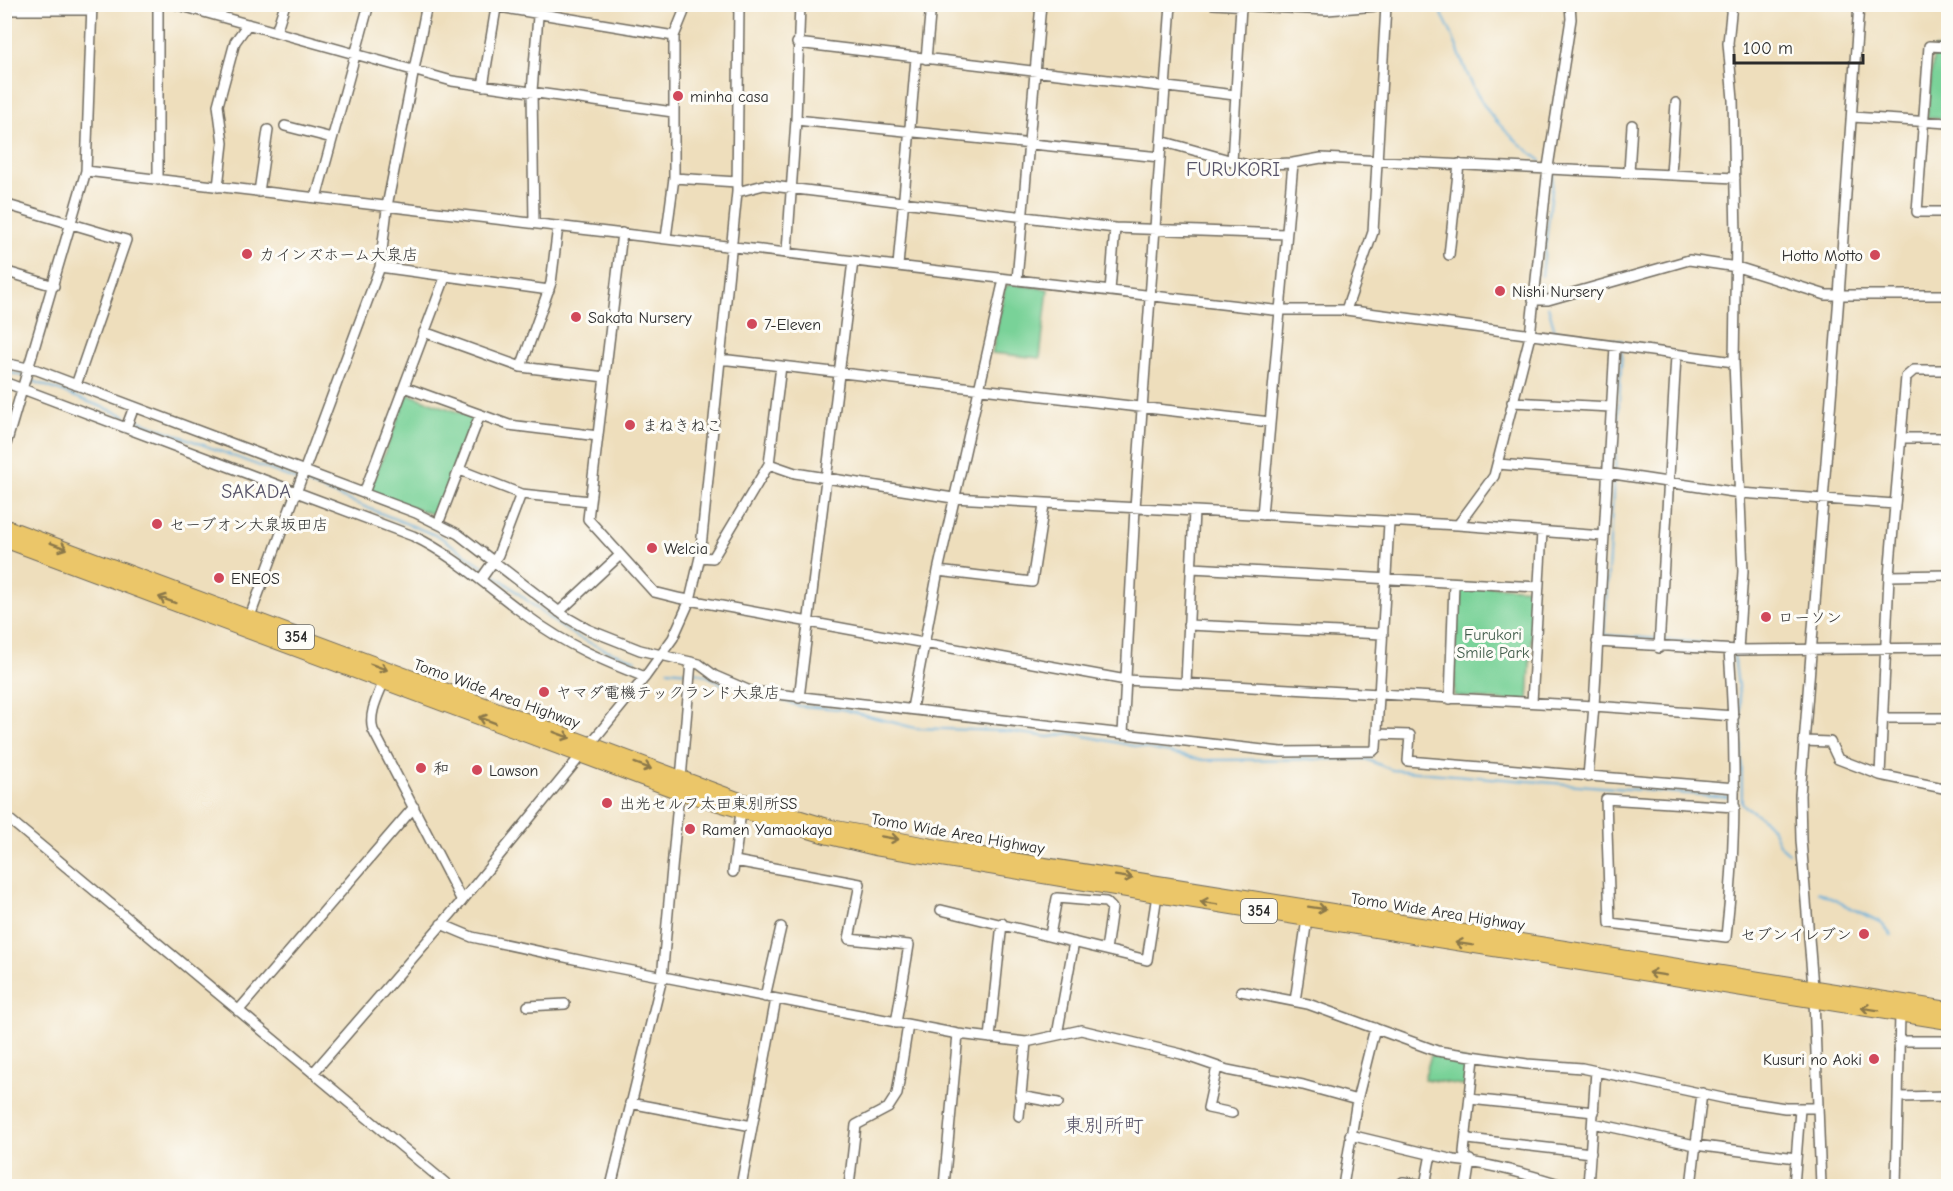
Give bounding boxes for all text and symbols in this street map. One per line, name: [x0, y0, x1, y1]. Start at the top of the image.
scale bar: [1734, 27, 1863, 65]
text: 100 m: [1743, 38, 1793, 59]
place label: minha casa: [690, 88, 769, 106]
marker: minha casa: [671, 89, 685, 103]
district label: FURUKORI: [1186, 158, 1280, 181]
place label: カインズホーム大泉店: [259, 246, 418, 264]
marker: カインズホーム大泉店: [240, 247, 254, 261]
place label: Hotto Motto: [1782, 247, 1863, 265]
marker: Hotto Motto: [1868, 248, 1882, 262]
place label: Nishi Nursery: [1512, 283, 1604, 301]
marker: Nishi Nursery: [1493, 284, 1507, 298]
place label: Sakata Nursery: [588, 309, 692, 327]
marker: Sakata Nursery: [569, 310, 583, 324]
place label: 7-Eleven: [764, 316, 821, 334]
marker: 7-Eleven: [745, 317, 759, 331]
place label: まねきねこ: [642, 417, 722, 435]
marker: まねきねこ: [623, 418, 637, 432]
district label: SAKADA: [221, 480, 291, 503]
place label: セーブオン大泉坂田店: [169, 516, 328, 534]
marker: セーブオン大泉坂田店: [150, 517, 164, 531]
place label: Welcia: [664, 540, 708, 558]
marker: Welcia: [645, 541, 659, 555]
one-way arrow: [49, 542, 68, 553]
place label: ENEOS: [231, 570, 280, 588]
marker: ENEOS: [212, 571, 226, 585]
one-way arrow: [158, 594, 177, 605]
place label: ローソン: [1778, 609, 1842, 627]
marker: ローソン: [1759, 610, 1773, 624]
road number: 354: [278, 625, 314, 649]
park label: Furukori Smile Park: [1456, 626, 1530, 662]
street label: Tomo Wide Area Highway: [411, 655, 583, 733]
one-way arrow: [369, 663, 388, 674]
place label: ヤマダ電機テックランド大泉店: [556, 684, 780, 702]
marker: ヤマダ電機テックランド大泉店: [537, 685, 551, 699]
one-way arrow: [478, 714, 497, 725]
one-way arrow: [552, 730, 571, 741]
place label: 和: [433, 760, 449, 778]
marker: 和: [414, 761, 428, 775]
one-way arrow: [634, 761, 652, 772]
place label: Lawson: [489, 762, 538, 780]
marker: Lawson: [470, 763, 484, 777]
place label: 出光セルフ太田東別所SS: [619, 795, 797, 813]
marker: 出光セルフ太田東別所SS: [600, 796, 614, 810]
street label: Tomo Wide Area Highway: [870, 810, 1047, 858]
place label: Ramen Yamaokaya: [702, 821, 833, 839]
marker: Ramen Yamaokaya: [683, 822, 697, 836]
one-way arrow: [880, 833, 900, 844]
one-way arrow: [1114, 872, 1134, 883]
street label: Tomo Wide Area Highway: [1350, 889, 1527, 935]
one-way arrow: [1200, 897, 1220, 908]
road number: 354: [1241, 899, 1277, 923]
one-way arrow: [1306, 903, 1326, 914]
place label: セブンイレブン: [1740, 926, 1852, 944]
marker: セブンイレブン: [1857, 927, 1871, 941]
one-way arrow: [1455, 938, 1475, 949]
one-way arrow: [1647, 969, 1667, 980]
one-way arrow: [1861, 1003, 1880, 1014]
place label: Kusuri no Aoki: [1763, 1051, 1862, 1069]
marker: Kusuri no Aoki: [1867, 1052, 1881, 1066]
district label: 東別所町: [1064, 1114, 1144, 1137]

